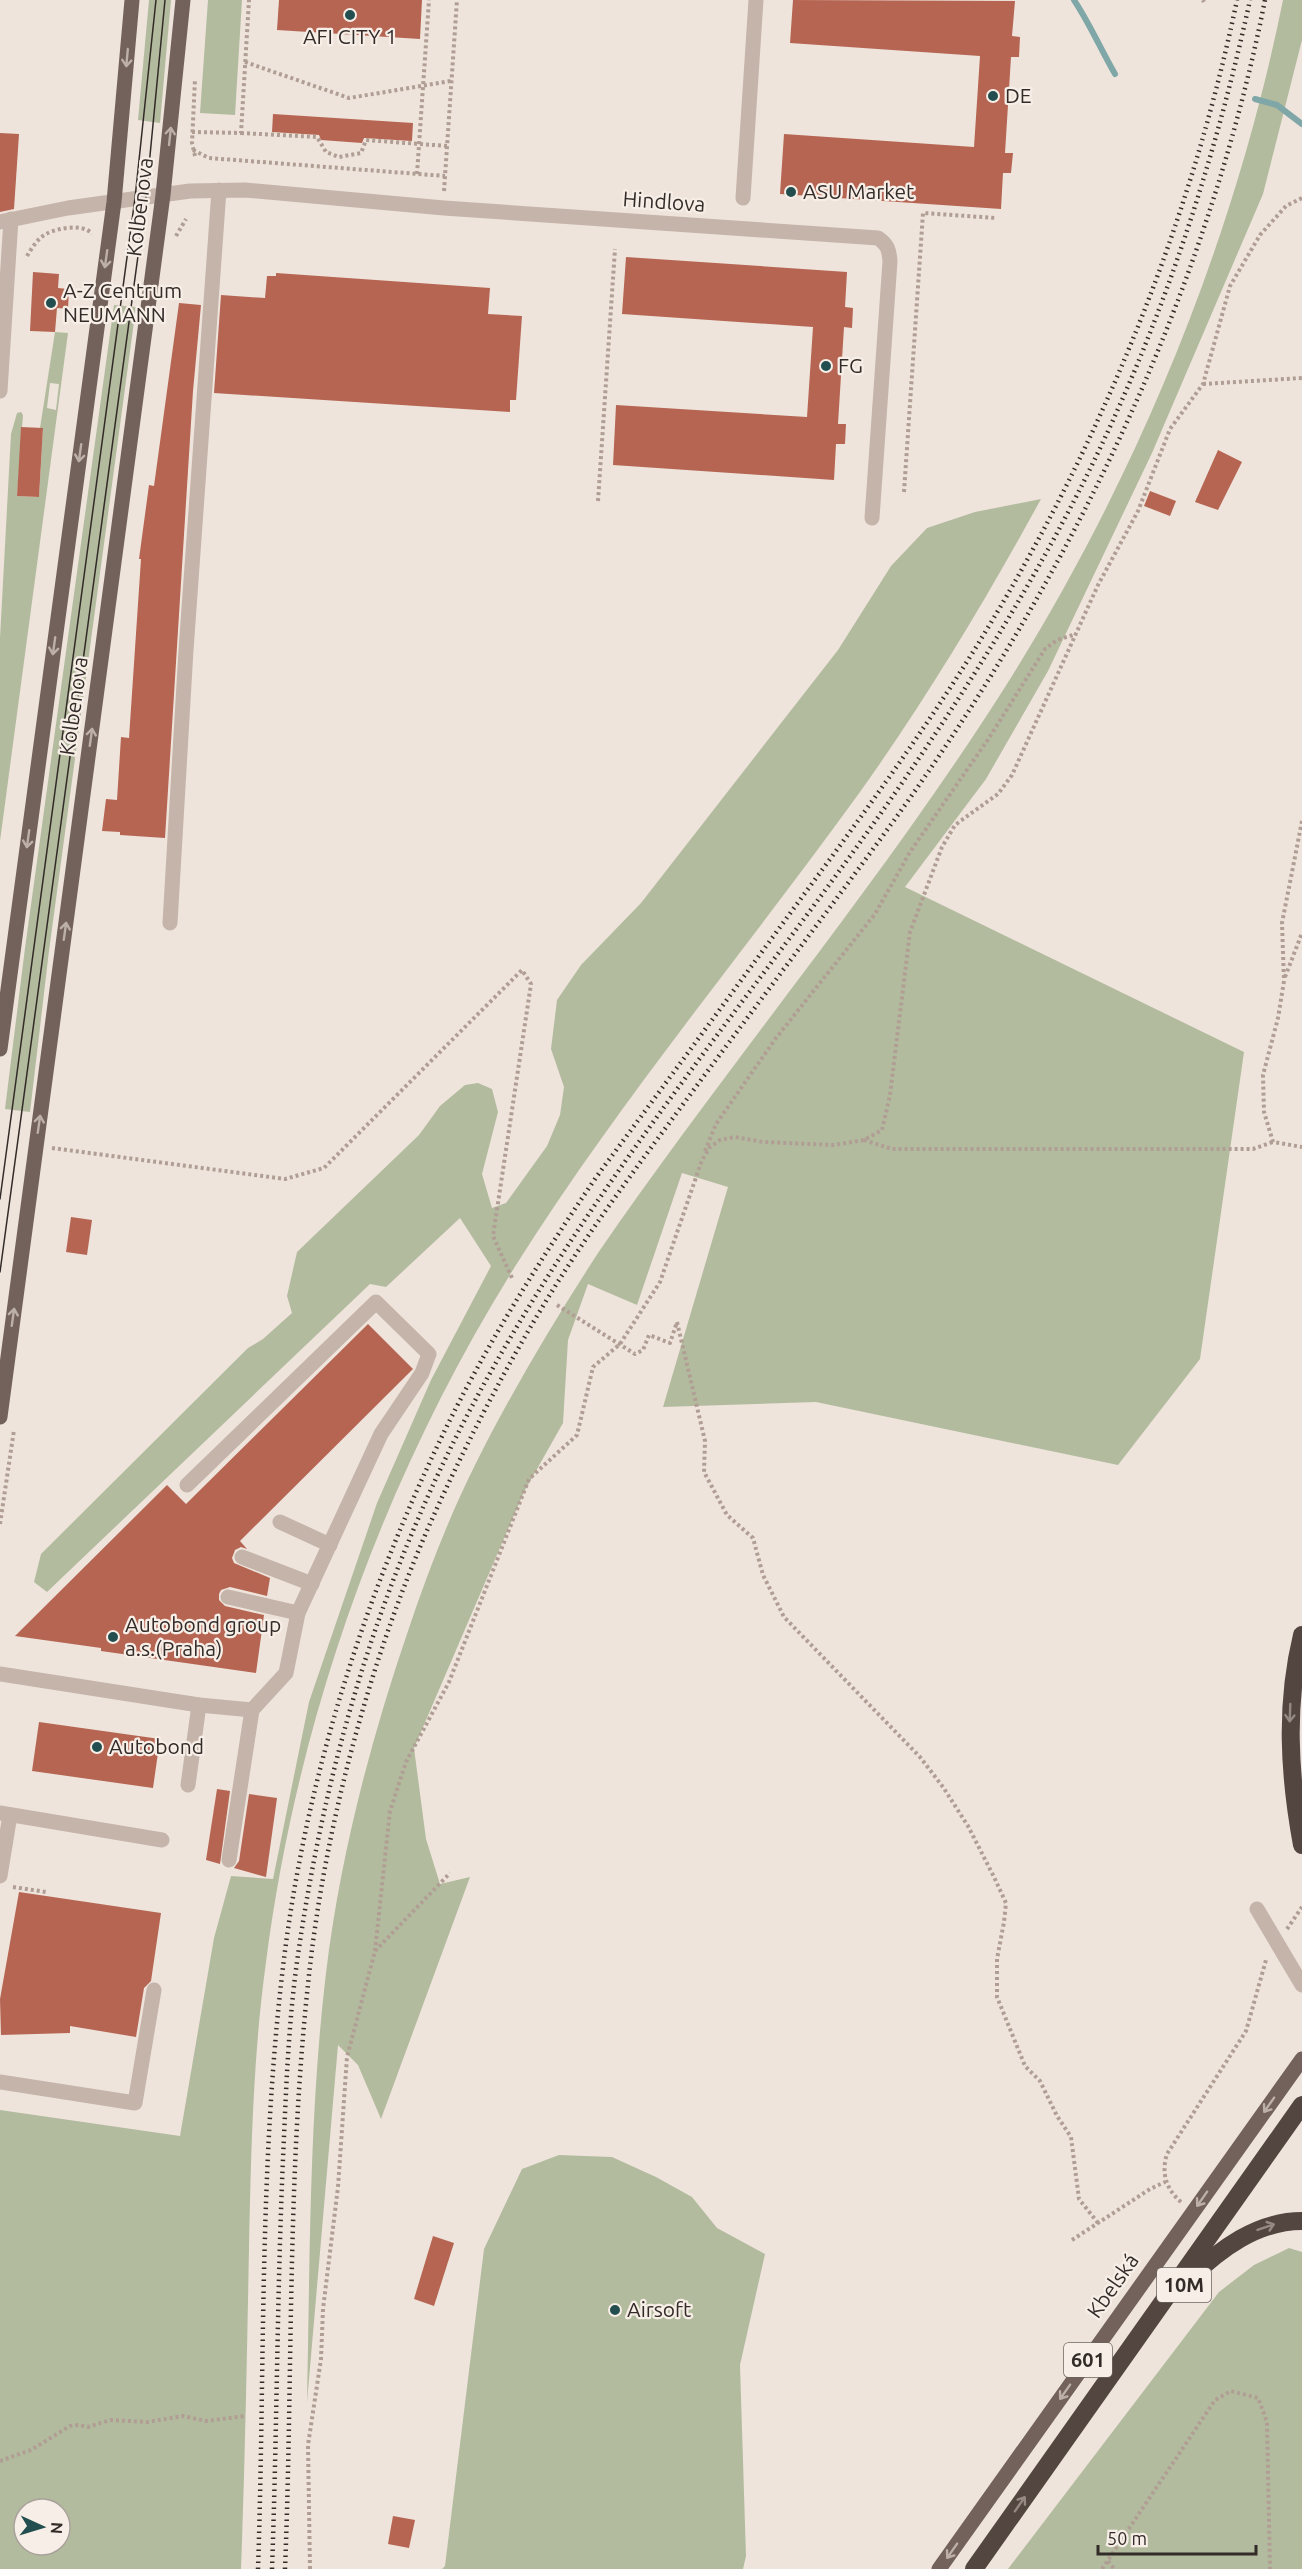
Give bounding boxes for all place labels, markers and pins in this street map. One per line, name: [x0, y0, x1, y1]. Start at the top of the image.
marker: AFI CITY 1: [343, 8, 357, 22]
place label: AFI CITY 1: [303, 24, 397, 48]
place label: DE: [1005, 83, 1032, 107]
marker: DE: [986, 89, 1000, 103]
place label: ASU Market: [803, 179, 914, 203]
marker: ASU Market: [784, 185, 798, 199]
place label: A-Z Centrum NEUMANN: [63, 278, 182, 326]
marker: A-Z Centrum NEUMANN: [44, 296, 58, 310]
place label: FG: [838, 353, 863, 377]
marker: FG: [819, 359, 833, 373]
place label: Autobond group a.s.(Praha): [125, 1612, 281, 1660]
marker: Autobond group a.s.(Praha): [106, 1630, 120, 1644]
place label: Autobond: [109, 1734, 204, 1758]
marker: Autobond: [90, 1740, 104, 1754]
place label: Airsoft: [627, 2297, 691, 2321]
marker: Airsoft: [608, 2303, 622, 2317]

